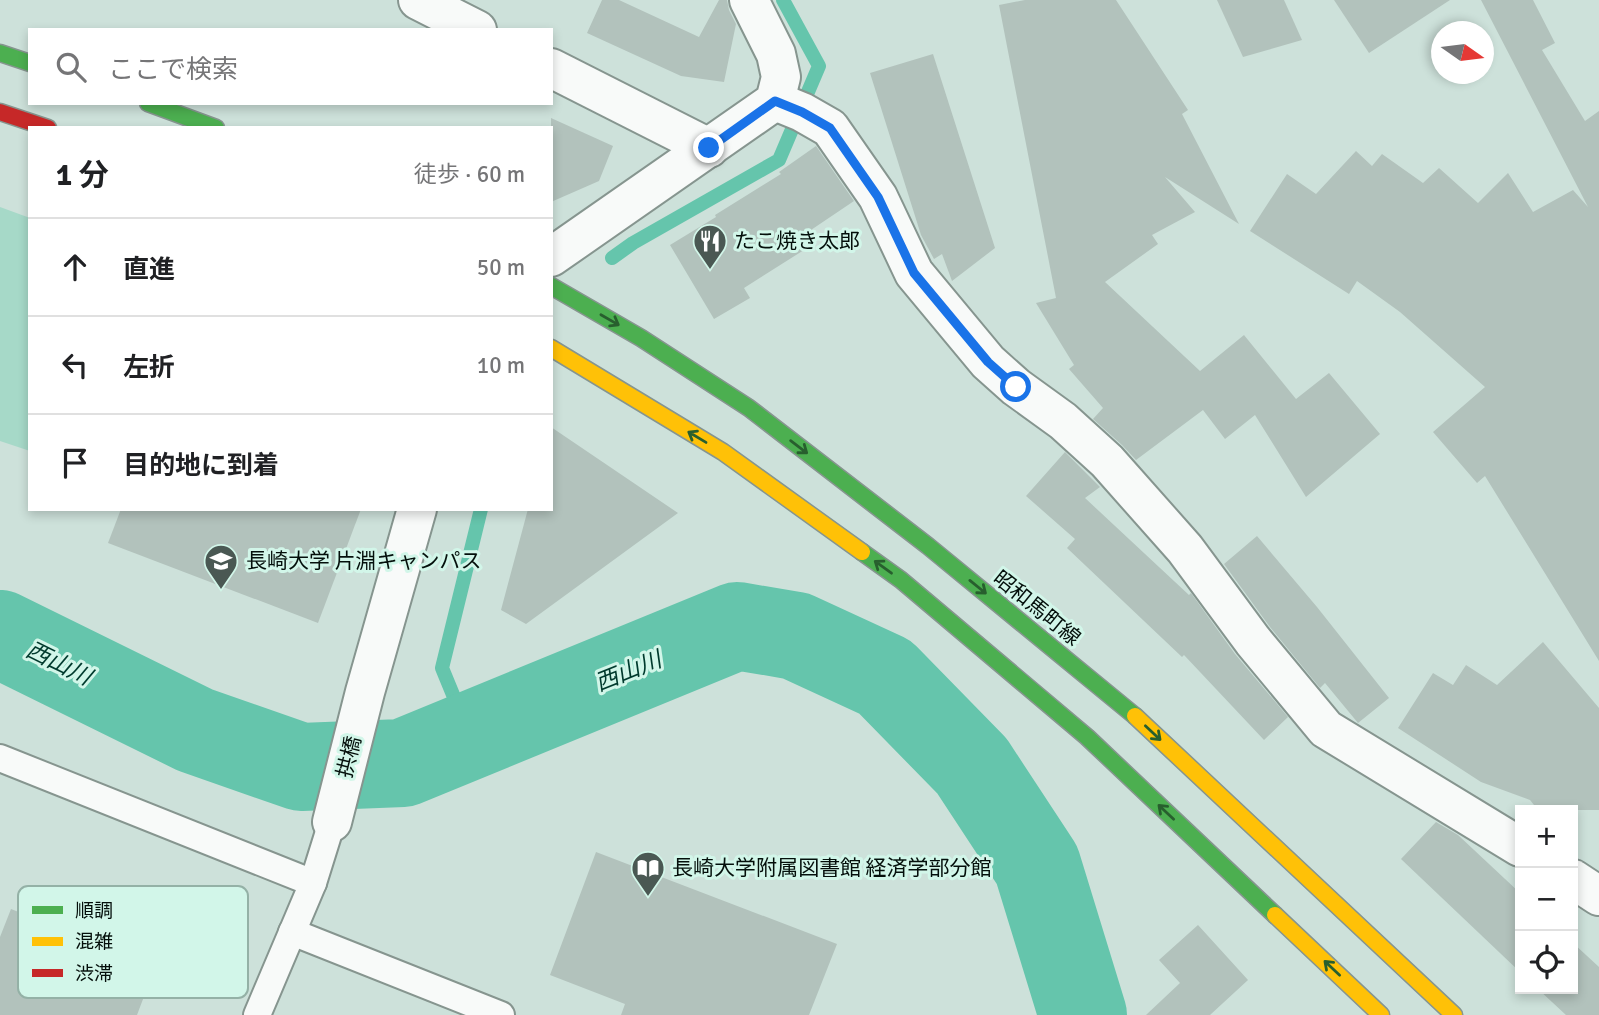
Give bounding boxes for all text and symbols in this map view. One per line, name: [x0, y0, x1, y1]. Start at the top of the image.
north arrow: [1431, 21, 1494, 84]
search box: [28, 28, 553, 105]
icon: search: [52, 48, 90, 86]
text: ここで検索: [108, 54, 238, 86]
route end: [693, 132, 724, 163]
text: 1 分: [56, 157, 109, 194]
text: 徒歩 · 60 m: [414, 160, 525, 189]
restaurant icon: たこ焼き太郎: [691, 222, 729, 271]
place label: たこ焼き太郎: [734, 228, 860, 254]
icon: ahead: [56, 248, 94, 286]
text: 50 m: [477, 253, 525, 282]
text: 直進: [123, 254, 175, 286]
one-way arrow: [600, 313, 620, 327]
icon: left: [56, 346, 94, 384]
text: 10 m: [477, 351, 525, 380]
text: 左折: [123, 352, 175, 384]
route start: [1000, 371, 1031, 402]
one-way arrow: [687, 429, 707, 443]
one-way arrow: [789, 439, 808, 454]
icon: arrive: [56, 444, 94, 482]
text: 目的地に到着: [123, 450, 279, 482]
school or university icon: 長崎大学 片淵キャンパス: [202, 542, 240, 591]
place label: 長崎大学 片淵キャンパス: [246, 548, 482, 574]
one-way arrow: [874, 560, 893, 575]
street label: 昭和馬町線: [988, 565, 1086, 651]
one-way arrow: [969, 579, 987, 595]
water label: 西山川: [21, 635, 99, 693]
water label: 西山川: [591, 644, 668, 698]
one-way arrow: [1144, 724, 1161, 741]
street label: 拱橋: [331, 733, 367, 781]
one-way arrow: [1158, 804, 1175, 821]
map controls: [1515, 805, 1578, 994]
button: +: [1515, 805, 1578, 868]
library icon: 長崎大学附属図書館 経済学部分館: [629, 849, 667, 898]
place label: 長崎大学附属図書館 経済学部分館: [672, 855, 992, 881]
button: −: [1515, 868, 1578, 931]
legend: [18, 886, 248, 998]
text: 順調: [75, 899, 113, 923]
text: 混雑: [75, 930, 113, 954]
button: locate: [1515, 931, 1578, 994]
one-way arrow: [1324, 960, 1341, 977]
text: 渋滞: [75, 962, 113, 986]

